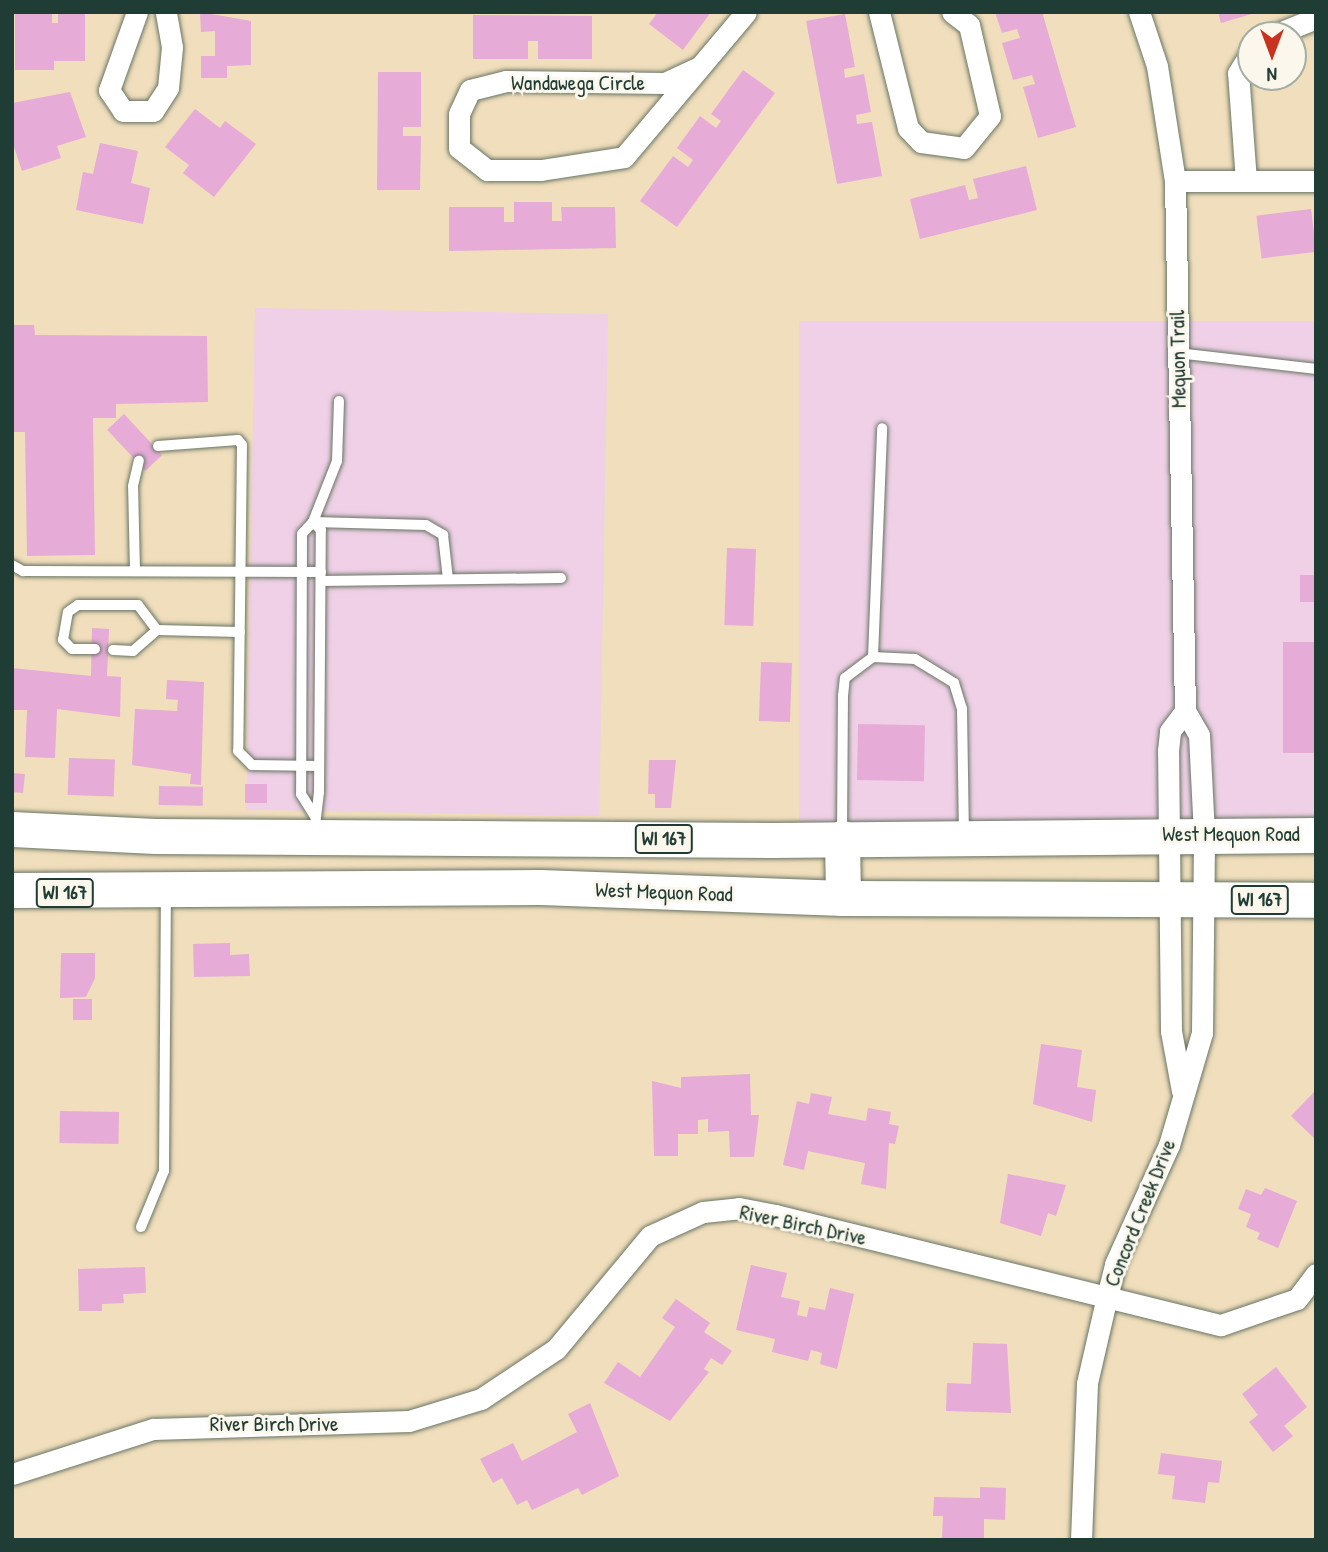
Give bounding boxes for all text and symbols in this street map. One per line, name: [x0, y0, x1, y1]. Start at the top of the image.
north arrow: [1237, 21, 1307, 91]
text: N: [1267, 62, 1277, 88]
street label: Wandawega Circle: [511, 70, 645, 96]
street label: Mequon Trail: [1165, 310, 1191, 408]
street label: West Mequon Road: [1162, 821, 1300, 847]
road number: WI 167: [634, 824, 694, 854]
street label: West Mequon Road: [595, 877, 733, 907]
road number: WI 167: [35, 878, 95, 908]
road number: WI 167: [1230, 885, 1290, 916]
street label: Concord Creek Drive: [1099, 1136, 1181, 1290]
street label: River Birch Drive: [737, 1199, 869, 1251]
street label: River Birch Drive: [210, 1411, 338, 1437]

